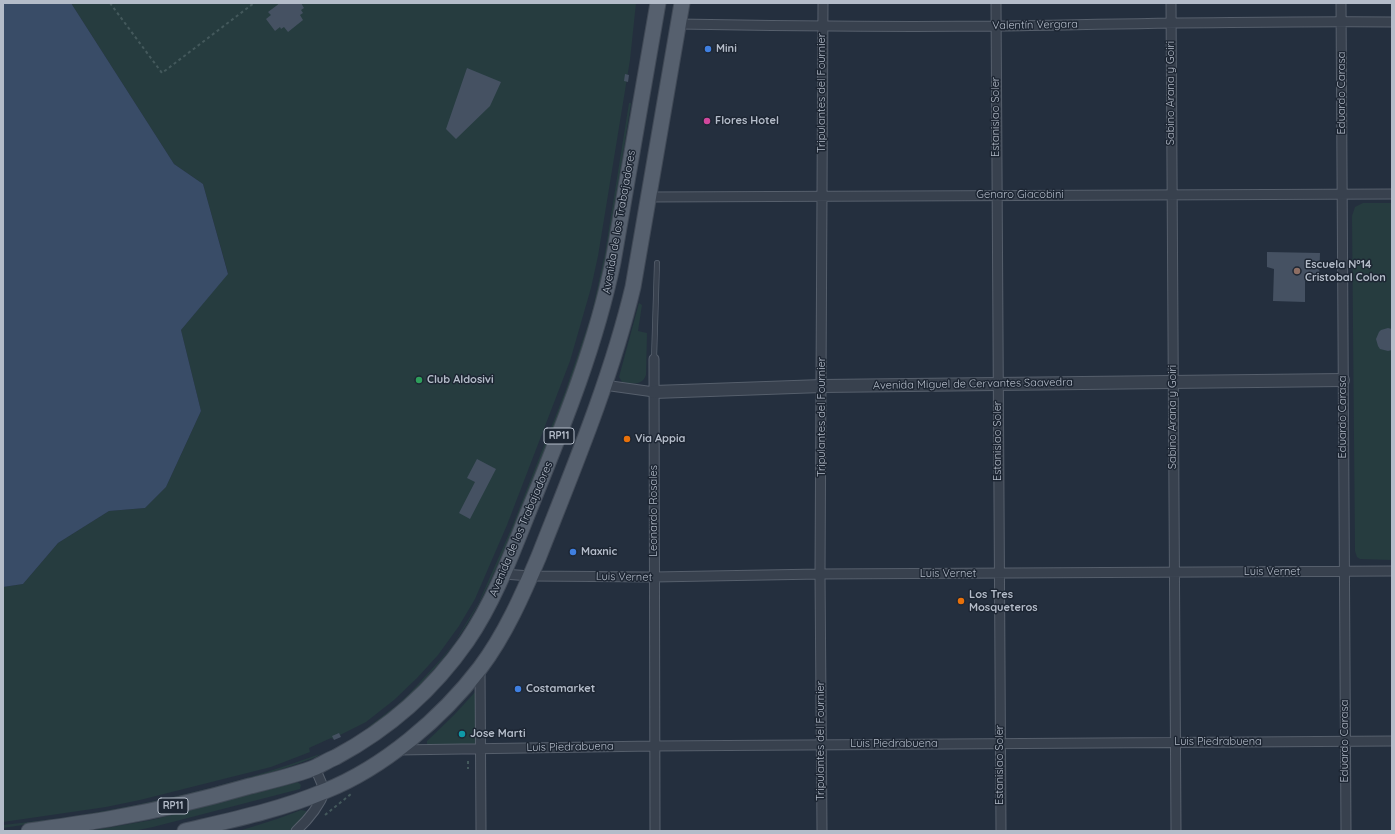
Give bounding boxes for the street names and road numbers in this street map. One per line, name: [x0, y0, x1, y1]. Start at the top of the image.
street label: Valentín Vergara: [992, 18, 1078, 32]
street label: Tripulantes del Fournier: [815, 33, 829, 153]
street label: Sabino Arana y Goiri: [1164, 41, 1178, 145]
street label: Eduardo Carasa: [1335, 52, 1349, 134]
street label: Estanislao Soler: [989, 77, 1003, 157]
street label: Avenida de los Trabajadores: [600, 149, 638, 295]
street label: Genaro Giacobini: [976, 188, 1064, 202]
street label: Tripulantes del Fournier: [815, 357, 829, 477]
street label: Sabino Arana y Goiri: [1166, 365, 1180, 469]
street label: Avenida Miguel de Cervantes Saavedra: [873, 376, 1073, 392]
street label: Eduardo Carasa: [1336, 376, 1350, 458]
street label: Estanislao Soler: [991, 401, 1005, 481]
road number: RP11: [544, 428, 574, 444]
street label: Avenida de los Trabajadores: [487, 460, 555, 598]
street label: Leonardo Rosales: [647, 465, 661, 557]
street label: Luis Vernet: [1244, 565, 1300, 579]
street label: Luis Vernet: [920, 567, 976, 581]
street label: Luis Vernet: [596, 570, 652, 584]
street label: Tripulantes del Fournier: [814, 681, 828, 801]
street label: Eduardo Carasa: [1338, 700, 1352, 782]
street label: Estanislao Soler: [993, 725, 1007, 805]
street label: Luis Piedrabuena: [1174, 735, 1262, 749]
street label: Luis Piedrabuena: [850, 737, 938, 751]
street label: Luis Piedrabuena: [526, 740, 614, 754]
road number: RP11: [158, 798, 188, 814]

